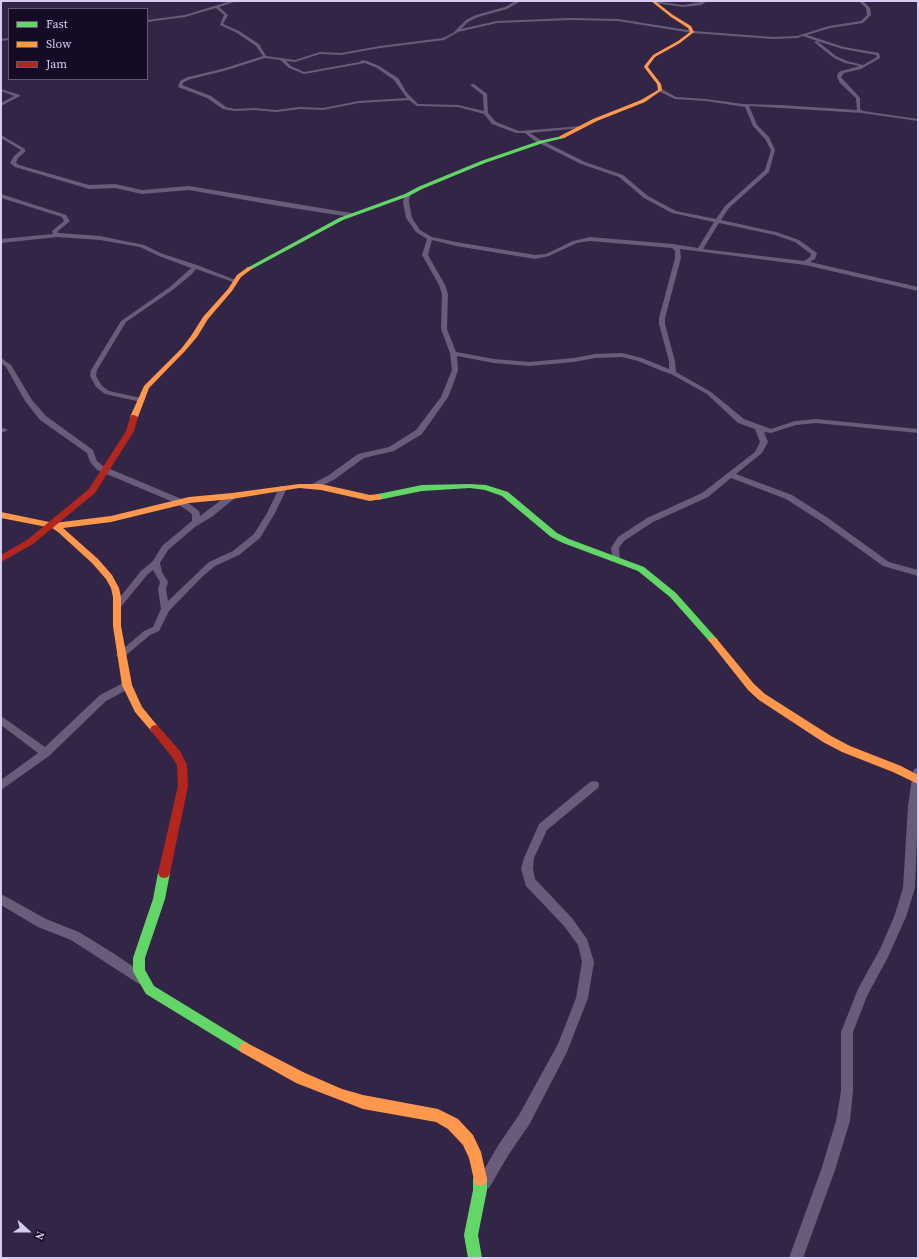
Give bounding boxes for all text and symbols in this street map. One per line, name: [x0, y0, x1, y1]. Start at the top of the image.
legend: [8, 8, 148, 80]
text: Fast: [46, 16, 68, 32]
text: Slow: [46, 36, 71, 52]
text: Jam: [46, 56, 67, 72]
north arrow: [8, 1211, 48, 1251]
text: N: [31, 1229, 48, 1242]

